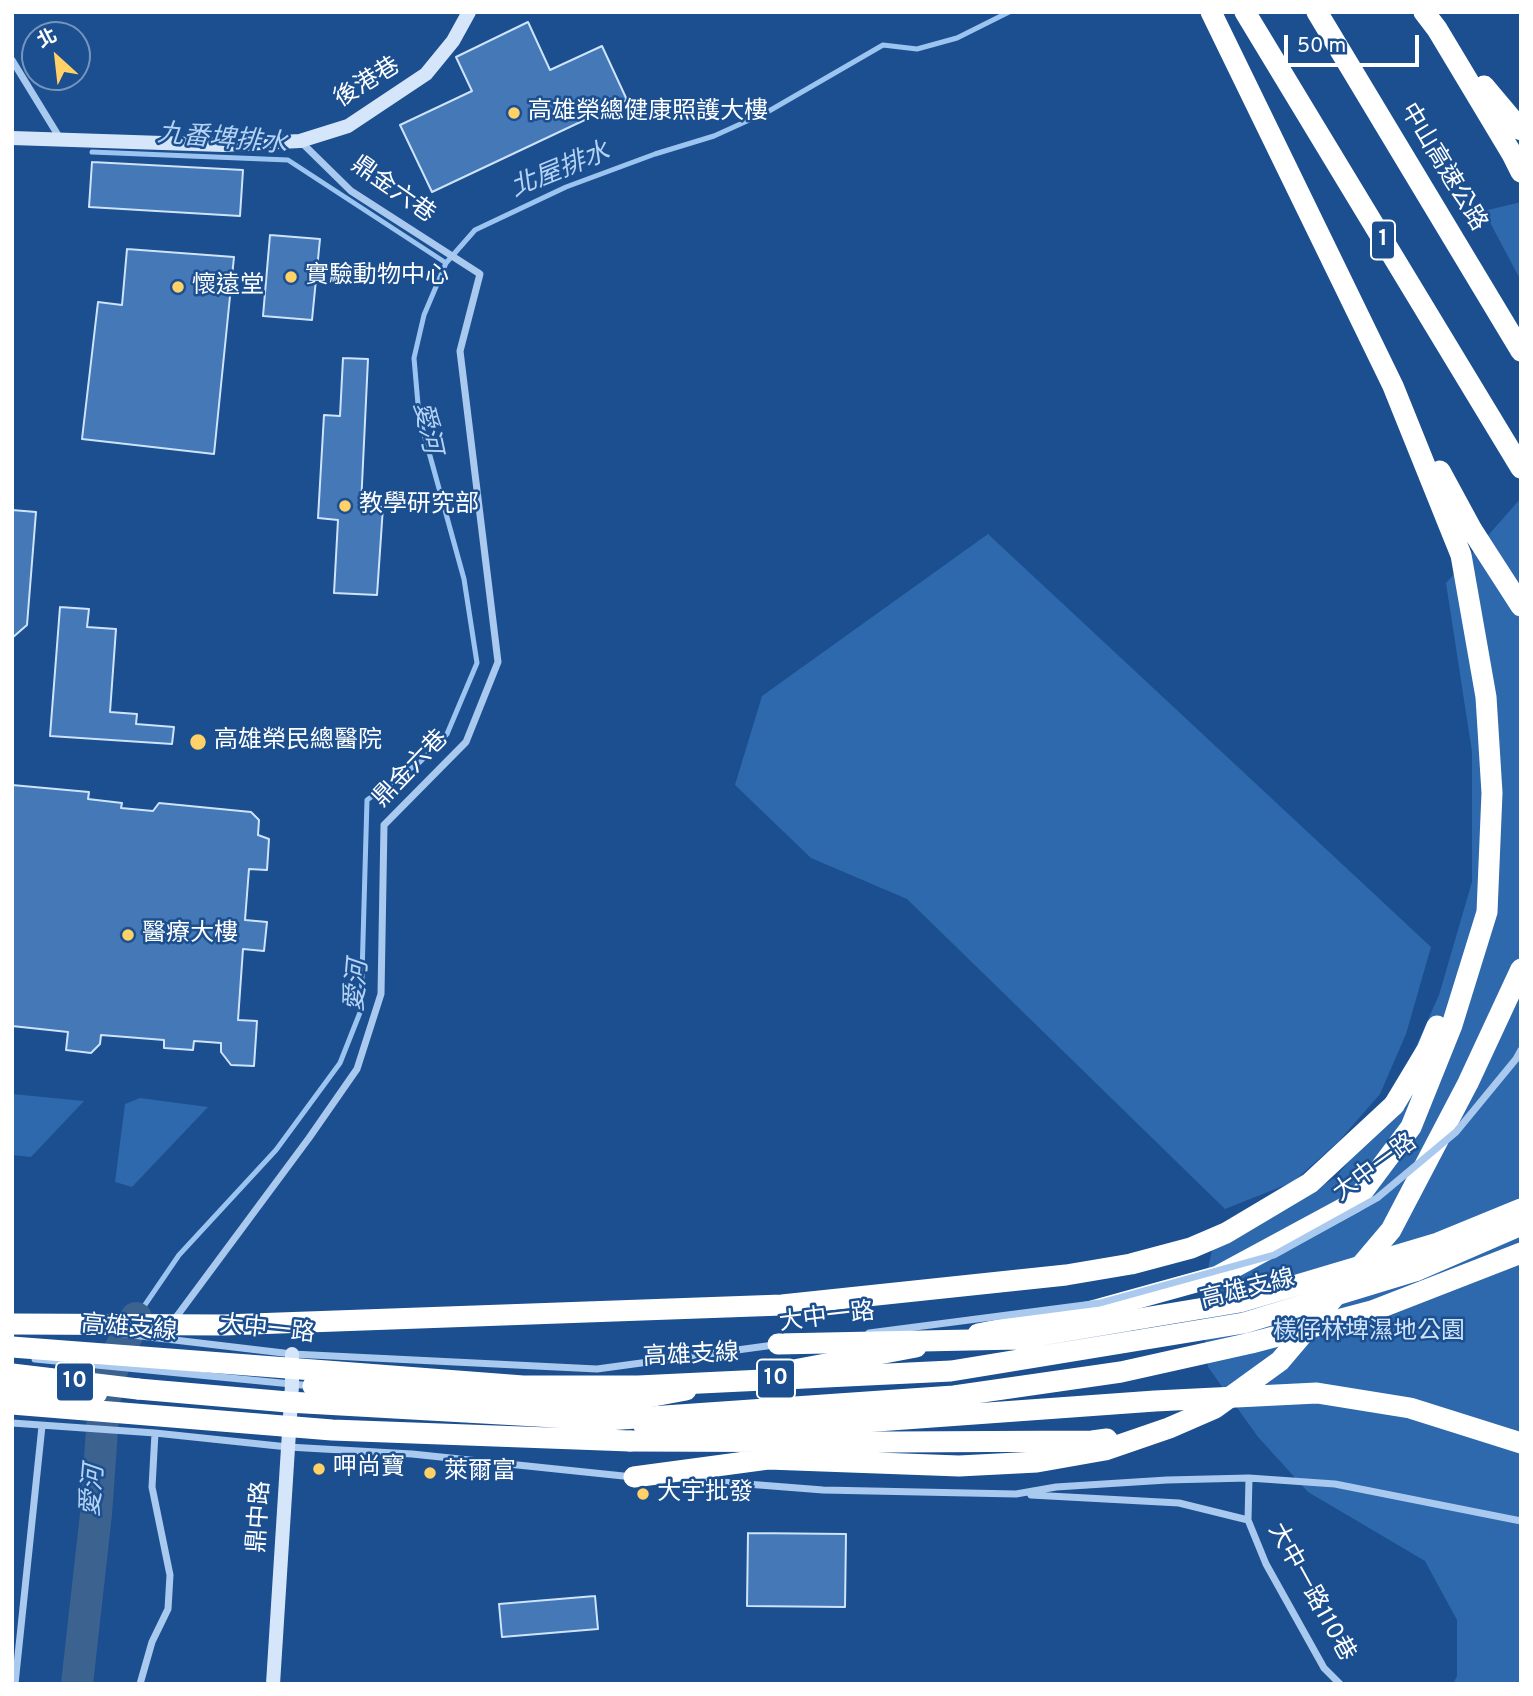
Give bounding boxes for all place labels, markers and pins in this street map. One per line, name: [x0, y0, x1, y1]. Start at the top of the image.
place label: 高雄榮總健康照護大樓: [528, 99, 768, 127]
marker: 高雄榮總健康照護大樓: [506, 105, 522, 121]
place label: 實驗動物中心: [305, 263, 449, 291]
marker: 實驗動物中心: [283, 269, 299, 285]
place label: 懷遠堂: [192, 273, 264, 301]
marker: 懷遠堂: [170, 279, 186, 295]
place label: 教學研究部: [359, 492, 479, 520]
marker: 教學研究部: [337, 498, 353, 514]
place label: 高雄榮民總醫院: [214, 728, 382, 756]
marker: 高雄榮民總醫院: [188, 732, 208, 752]
place label: 醫療大樓: [142, 921, 238, 949]
marker: 醫療大樓: [120, 927, 136, 943]
place label: 呷尚寶: [333, 1455, 405, 1483]
place label: 萊爾富: [444, 1459, 516, 1487]
marker: 呷尚寶: [311, 1461, 327, 1477]
marker: 萊爾富: [422, 1465, 438, 1481]
place label: 大宇批發: [657, 1480, 753, 1508]
marker: 大宇批發: [635, 1486, 651, 1502]

